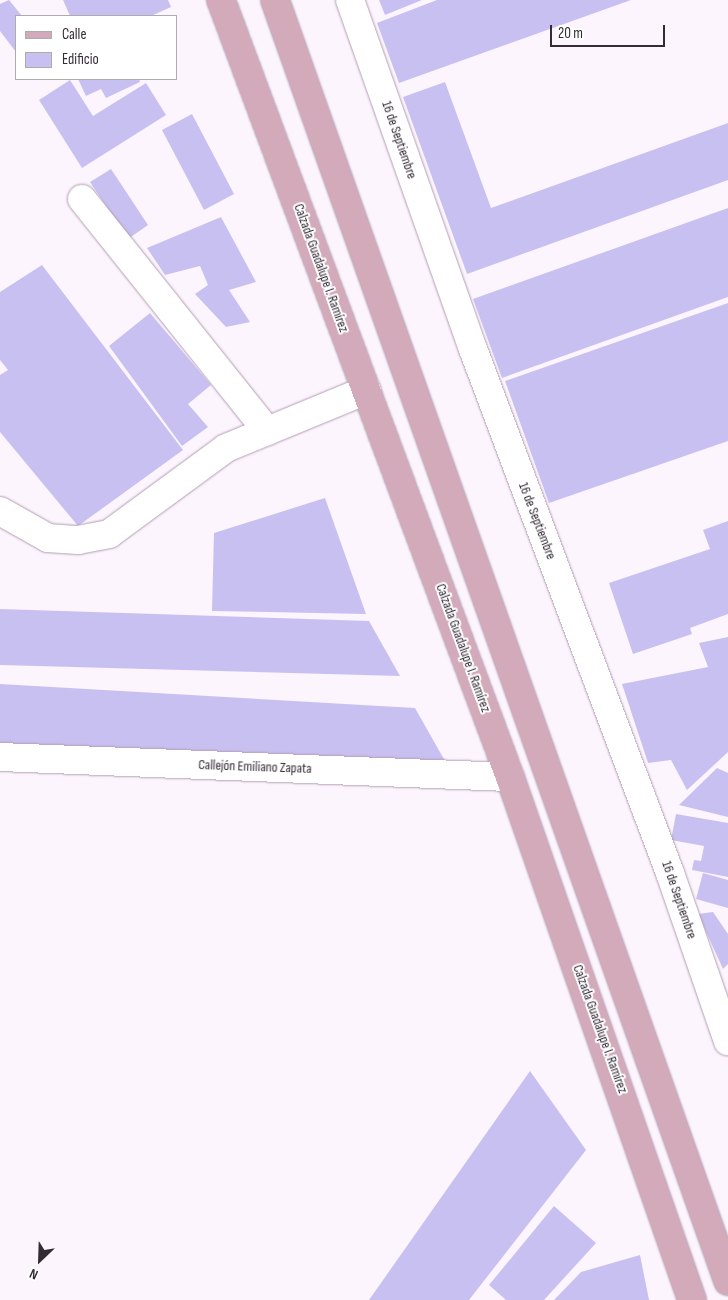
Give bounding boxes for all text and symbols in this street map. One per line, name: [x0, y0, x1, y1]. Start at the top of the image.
legend: [15, 15, 178, 80]
scale bar: [553, 15, 668, 47]
text: 20 m: [558, 24, 583, 43]
text: Calle: [62, 25, 86, 44]
text: Edificio: [62, 50, 99, 69]
street label: 16 de Septiembre: [378, 99, 420, 181]
street label: Calzada Guadalupe I. Ramírez: [290, 201, 352, 335]
street label: 16 de Septiembre: [515, 480, 559, 562]
street label: Calzada Guadalupe I. Ramírez: [432, 581, 494, 715]
street label: Callejón Emiliano Zapata: [198, 757, 312, 777]
street label: 16 de Septiembre: [658, 859, 700, 941]
street label: Calzada Guadalupe I. Ramírez: [569, 962, 631, 1096]
north arrow: [15, 1235, 65, 1285]
text: N: [27, 1265, 41, 1283]

